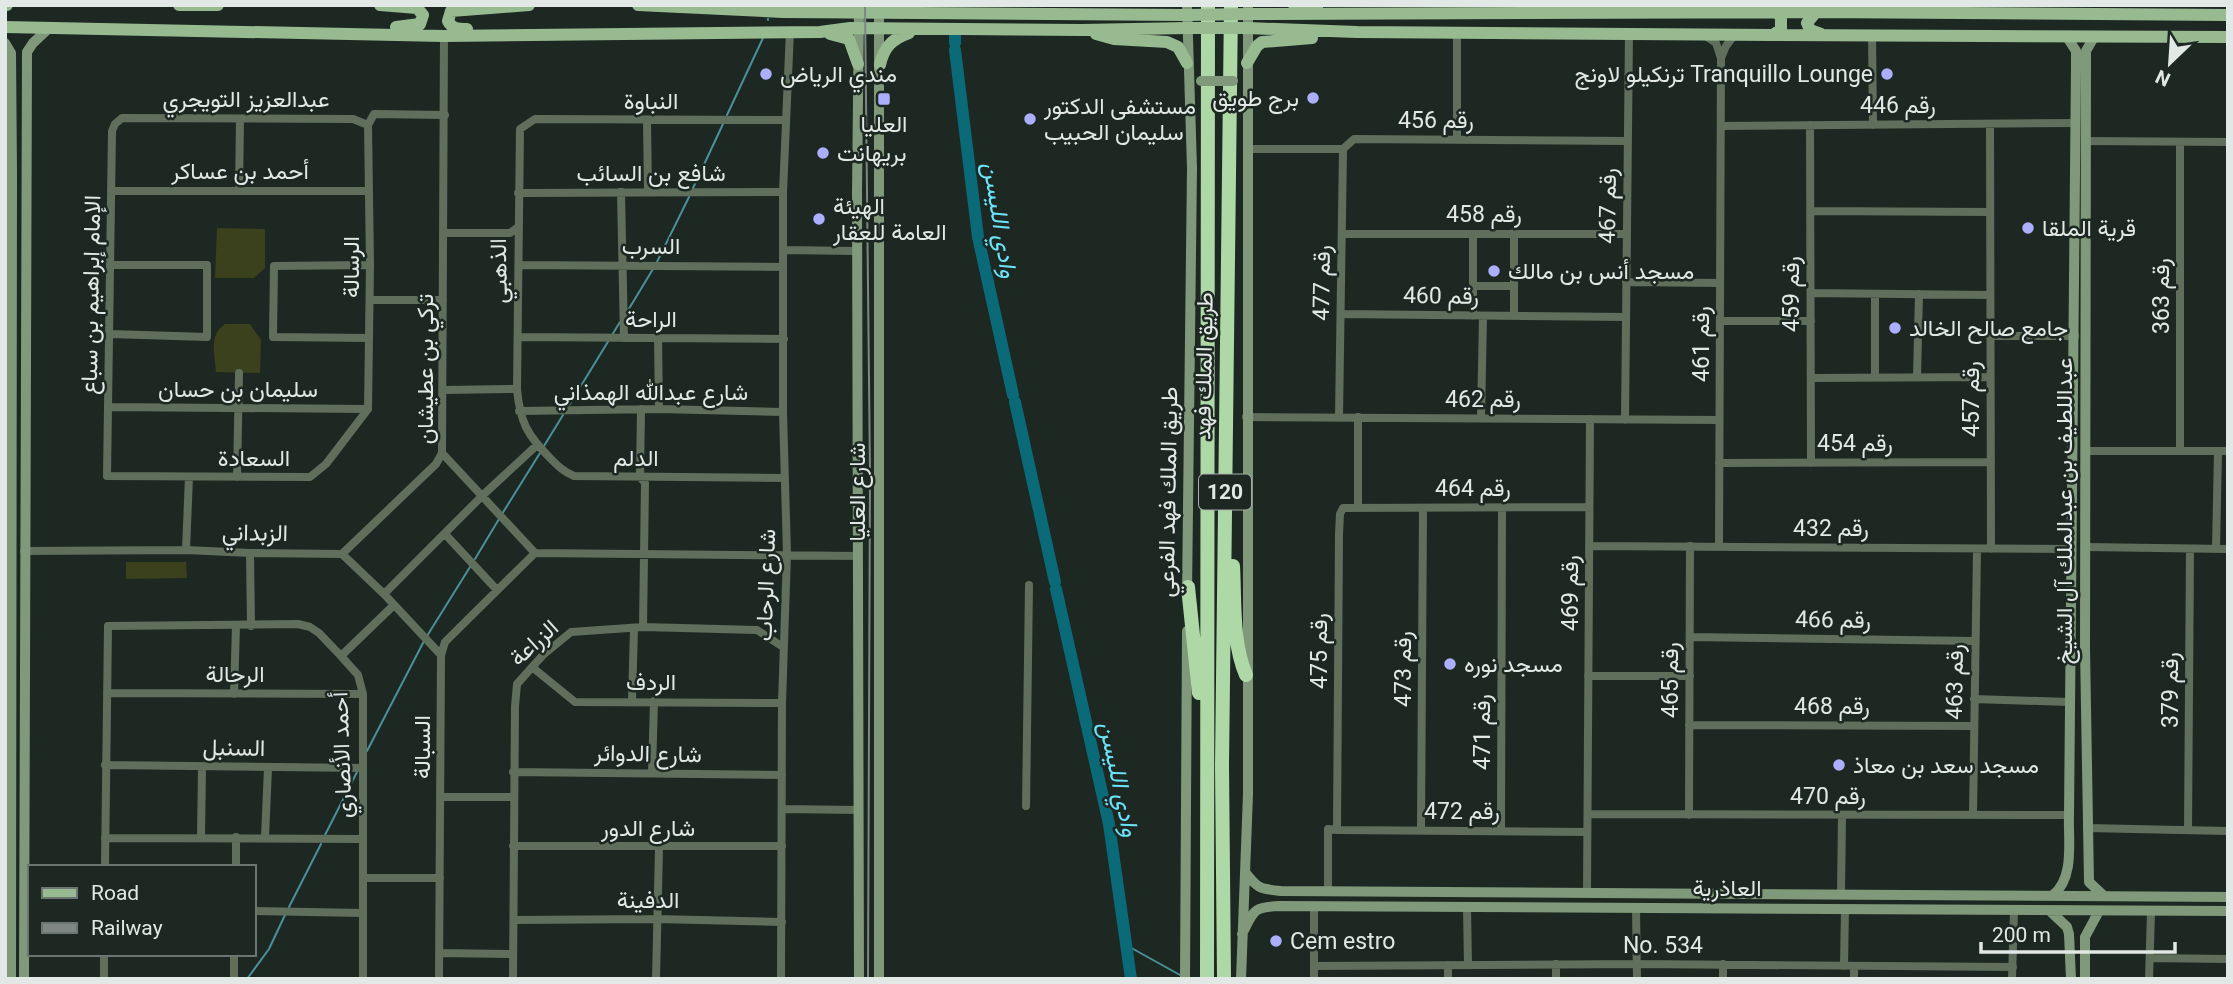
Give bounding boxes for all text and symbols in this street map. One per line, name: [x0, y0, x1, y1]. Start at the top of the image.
north arrow: [2135, 28, 2205, 98]
place label: مندي الرياض: [780, 61, 897, 93]
place label: ترنكيلو لاونج Tranquillo Lounge: [1575, 61, 1873, 90]
text: N: [2152, 65, 2174, 91]
marker: مندي الرياض: [758, 66, 774, 82]
marker: ترنكيلو لاونج Tranquillo Lounge: [1879, 66, 1895, 82]
place label: برج طويق: [1212, 85, 1299, 114]
street label: عبدالعزيز التويجري: [162, 86, 330, 118]
street label: النباوة: [624, 88, 678, 115]
marker: برج طويق: [1305, 90, 1321, 106]
marker: العليا: [876, 91, 892, 107]
street label: رقم 446: [1860, 92, 1936, 120]
place label: مستشفى الدكتور سليمان الحبيب: [1043, 93, 1196, 146]
street label: رقم 456: [1398, 107, 1474, 135]
place label: العليا: [861, 111, 907, 138]
marker: مستشفى الدكتور سليمان الحبيب: [1022, 111, 1038, 127]
place label: بريهانت: [837, 140, 906, 168]
marker: بريهانت: [815, 145, 831, 161]
street label: أحمد بن عساكر: [170, 158, 309, 186]
street label: شافع بن السائب: [576, 160, 726, 189]
water label: وادي الليسن: [972, 160, 1023, 281]
street label: رقم 467: [1594, 168, 1623, 244]
place label: الهيئة العامة للعقار: [832, 193, 946, 247]
street label: الإمام إبراهيم بن سباع: [76, 195, 108, 395]
street label: رقم 458: [1446, 201, 1522, 229]
marker: الهيئة العامة للعقار: [811, 211, 827, 227]
place label: قرية الملقا: [2042, 215, 2136, 243]
marker: قرية الملقا: [2020, 220, 2036, 236]
street label: السرب: [622, 233, 680, 261]
street label: الرسالة: [338, 236, 366, 298]
street label: الذهبي: [485, 238, 518, 304]
street label: رقم 477: [1308, 245, 1337, 321]
street label: رقم 459: [1778, 256, 1806, 332]
place label: مسجد أنس بن مالك: [1508, 258, 1694, 285]
street label: رقم 363: [2148, 258, 2176, 334]
marker: مسجد أنس بن مالك: [1486, 263, 1502, 279]
street label: رقم 460: [1403, 282, 1479, 311]
street label: طريق الملك فهد: [1189, 292, 1220, 440]
street label: تركي بن عطيشان: [412, 294, 444, 444]
street label: الراحة: [625, 306, 677, 334]
street label: رقم 461: [1688, 306, 1716, 382]
place label: جامع صالح الخالد: [1909, 315, 2068, 344]
marker: جامع صالح الخالد: [1887, 320, 1903, 336]
street label: عبداللطيف بن عبدالملك آل الشيخ: [2051, 358, 2080, 664]
street label: رقم 457: [1958, 361, 1986, 437]
street label: سليمان بن حسان: [158, 376, 318, 403]
street label: شارع عبدالله الهمذاني: [554, 379, 748, 411]
street label: طريق الملك فهد الفرعي: [1153, 386, 1188, 598]
street label: رقم 462: [1445, 386, 1521, 414]
street label: رقم 454: [1817, 430, 1893, 458]
street label: شارع العليا: [844, 443, 873, 541]
street label: السعادة: [218, 445, 290, 472]
street label: الدلم: [613, 445, 659, 473]
road number: 120: [1199, 475, 1251, 510]
street label: رقم 464: [1435, 475, 1511, 503]
street label: رقم 432: [1793, 515, 1869, 543]
street label: الزبداني: [222, 519, 288, 552]
street label: شارع الرحاب: [751, 528, 783, 642]
street label: رقم 469: [1557, 555, 1585, 631]
street label: رقم 466: [1795, 606, 1871, 635]
street label: رقم 475: [1306, 613, 1334, 689]
street label: الزراعة: [504, 614, 565, 673]
street label: رقم 473: [1390, 631, 1418, 707]
street label: رقم 465: [1657, 642, 1685, 718]
street label: رقم 463: [1941, 644, 1970, 720]
place label: مسجد نوره: [1464, 651, 1563, 679]
street label: رقم 379: [2157, 652, 2185, 728]
marker: مسجد نوره: [1442, 656, 1458, 672]
street label: الرحالة: [205, 661, 265, 689]
street label: الردف: [626, 669, 676, 697]
street label: أحمد الأنصاري: [326, 691, 363, 819]
street label: رقم 468: [1794, 693, 1870, 721]
street label: رقم 471: [1469, 694, 1497, 770]
street label: السبالة: [409, 715, 436, 779]
water label: وادي الليسن: [1088, 719, 1145, 840]
street label: السنبل: [203, 734, 265, 762]
street label: شارع الدوائر: [593, 740, 702, 770]
place label: مسجد سعد بن معاذ: [1853, 752, 2039, 779]
marker: مسجد سعد بن معاذ: [1831, 757, 1847, 773]
street label: رقم 470: [1790, 783, 1866, 811]
street label: رقم 472: [1424, 798, 1500, 826]
street label: شارع الدور: [600, 815, 695, 844]
legend: [28, 865, 256, 956]
street label: العاذرية: [1692, 875, 1762, 903]
text: Road: [91, 881, 139, 905]
street label: الدفينة: [617, 887, 679, 914]
scale bar: [1981, 911, 2175, 955]
text: Railway: [91, 916, 163, 940]
text: 200 m: [1992, 923, 2051, 947]
place label: Cem estro: [1290, 928, 1395, 955]
street label: No. 534: [1623, 932, 1703, 959]
marker: Cem estro: [1268, 933, 1284, 949]

